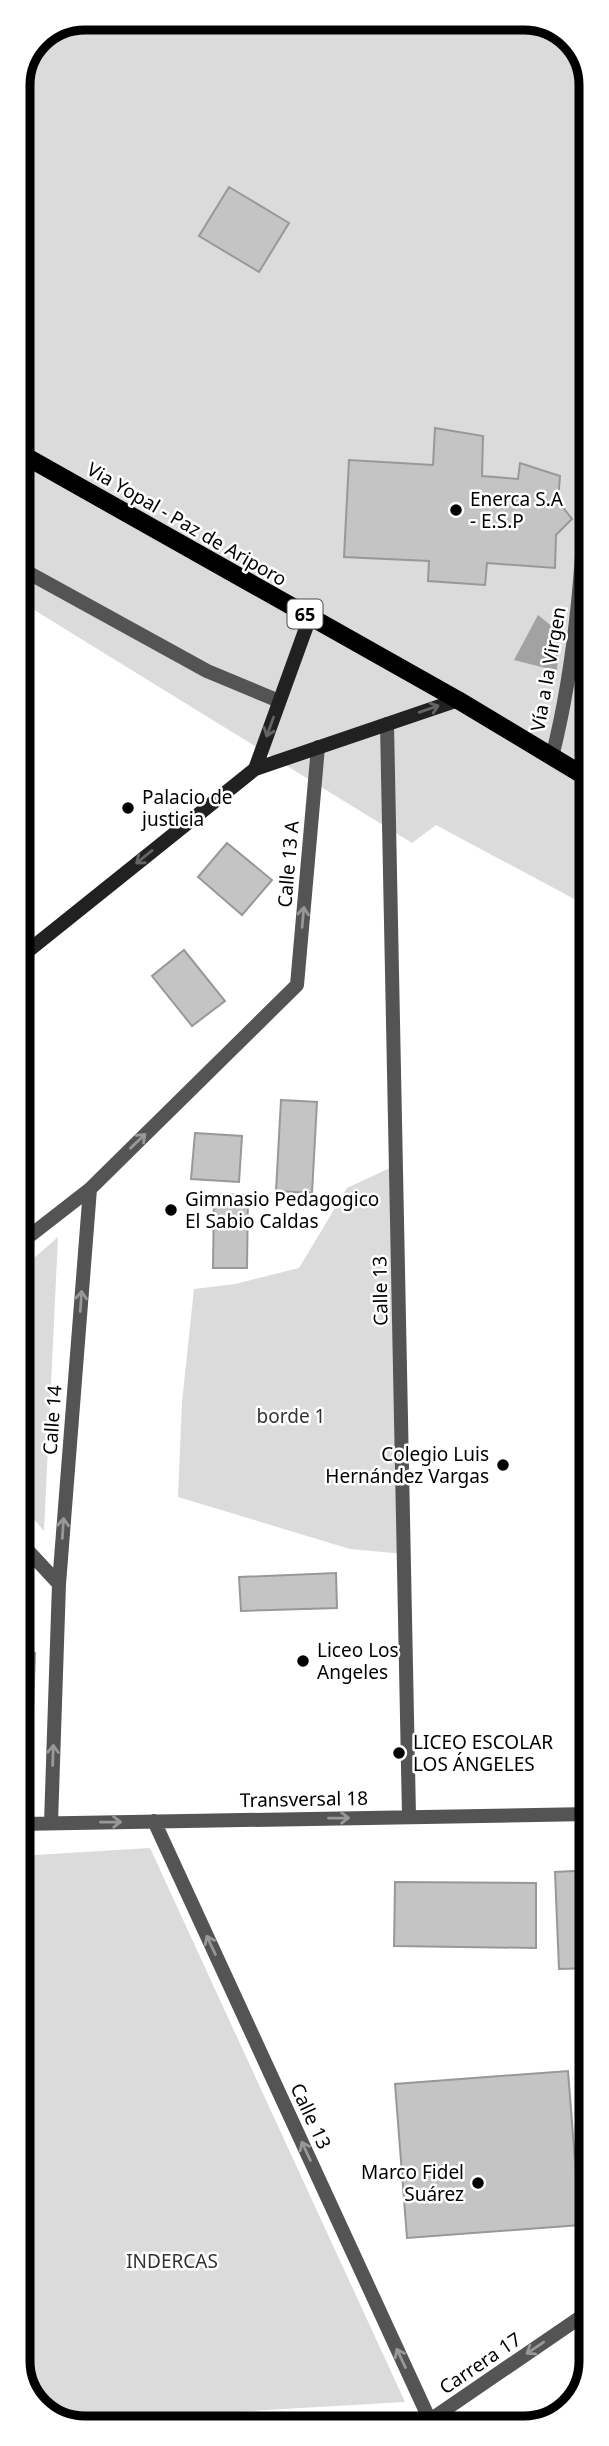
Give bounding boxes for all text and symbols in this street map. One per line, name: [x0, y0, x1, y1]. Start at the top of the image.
street label: Via Yopal - Paz de Ariporo: [82, 456, 292, 592]
place label: Enerca S.A - E.S.P: [470, 486, 564, 534]
marker: Enerca S.A - E.S.P: [448, 502, 464, 518]
road number: 65: [288, 600, 322, 628]
street label: Vía a la Virgen: [524, 605, 572, 733]
one-way arrow: [418, 702, 440, 714]
one-way arrow: [263, 716, 275, 738]
place label: Palacio de justicia: [140, 784, 233, 832]
marker: Palacio de justicia: [120, 800, 136, 816]
street label: Calle 13 A: [271, 819, 305, 908]
one-way arrow: [136, 850, 154, 865]
one-way arrow: [297, 906, 310, 929]
one-way arrow: [130, 1132, 147, 1149]
place label: Gimnasio Pedagogico El Sabio Caldas: [185, 1186, 379, 1234]
marker: Gimnasio Pedagogico El Sabio Caldas: [163, 1202, 179, 1218]
street label: Calle 13: [366, 1256, 394, 1326]
one-way arrow: [75, 1290, 88, 1313]
street label: Calle 14: [37, 1384, 67, 1456]
park label: borde 1: [257, 1403, 325, 1429]
place label: Colegio Luis Hernández Vargas: [325, 1441, 489, 1489]
marker: Colegio Luis Hernández Vargas: [495, 1457, 511, 1473]
one-way arrow: [57, 1517, 70, 1540]
place label: Liceo Los Angeles: [317, 1637, 399, 1685]
marker: Liceo Los Angeles: [295, 1653, 311, 1669]
place label: LICEO ESCOLAR LOS ÁNGELES: [413, 1729, 553, 1777]
one-way arrow: [47, 1744, 60, 1767]
marker: LICEO ESCOLAR LOS ÁNGELES: [391, 1745, 407, 1761]
street label: Transversal 18: [240, 1785, 368, 1813]
one-way arrow: [327, 1811, 350, 1824]
one-way arrow: [99, 1815, 122, 1829]
one-way arrow: [204, 1935, 217, 1956]
street label: Calle 13: [284, 2079, 338, 2153]
one-way arrow: [299, 2141, 312, 2162]
place label: Marco Fidel Suárez: [361, 2159, 464, 2207]
marker: Marco Fidel Suárez: [470, 2175, 486, 2191]
park label: INDERCAS: [126, 2248, 218, 2274]
street label: Carrera 17: [434, 2326, 526, 2400]
one-way arrow: [526, 2341, 545, 2356]
one-way arrow: [394, 2348, 407, 2369]

